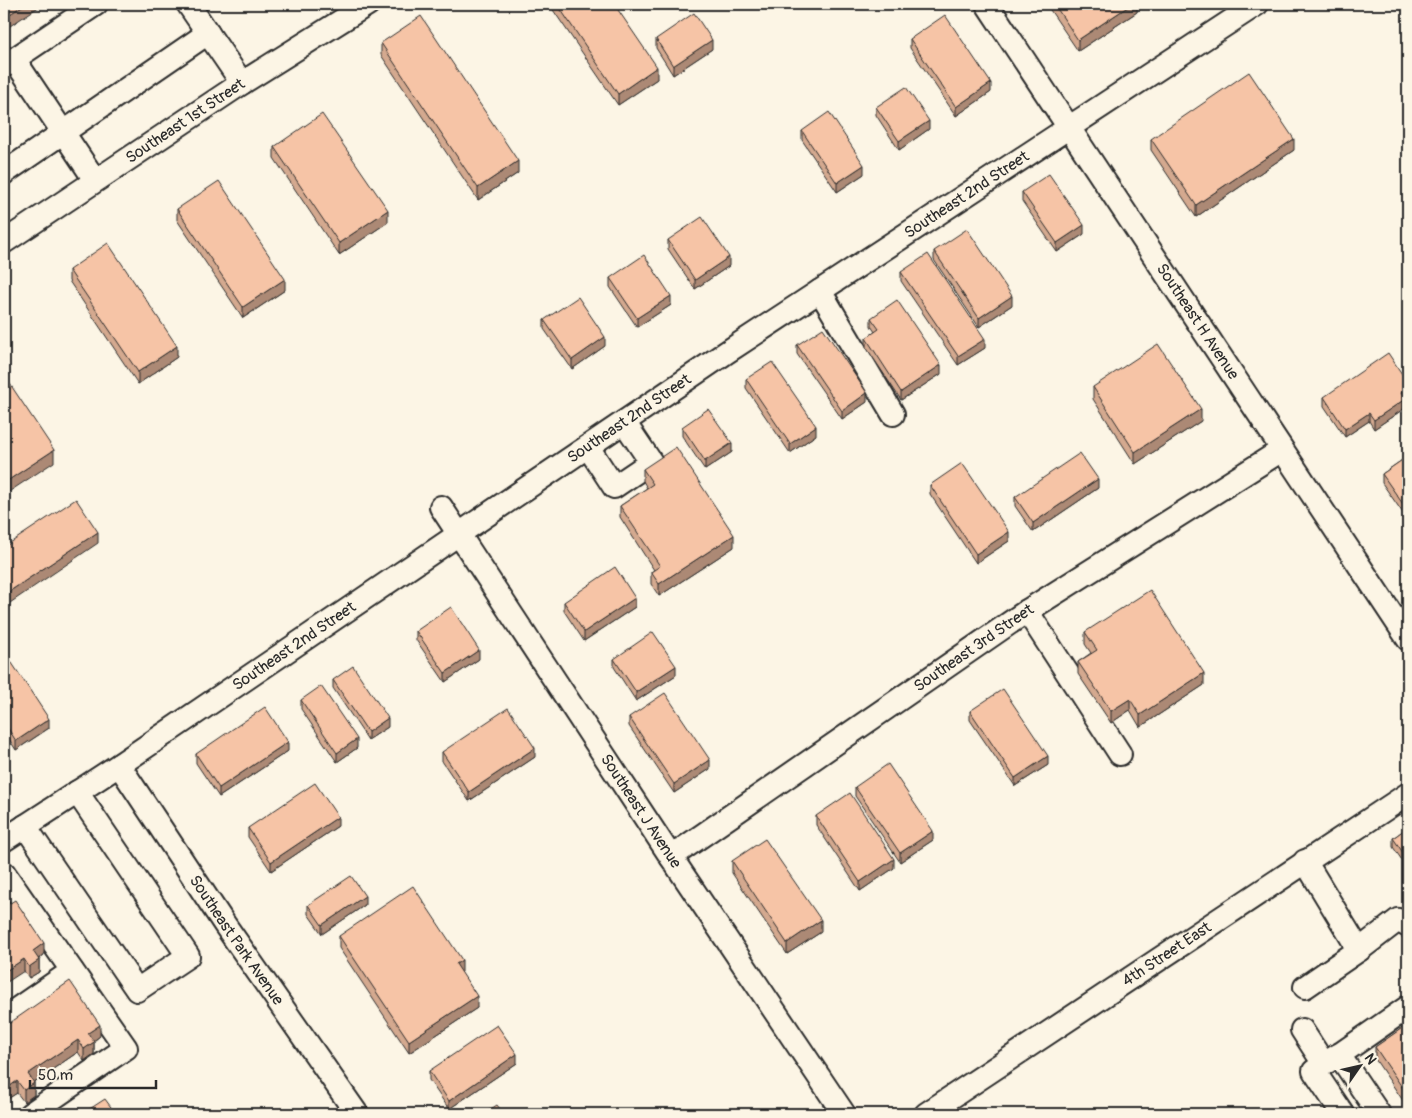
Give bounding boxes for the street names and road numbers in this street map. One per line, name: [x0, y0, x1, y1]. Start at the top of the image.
street label: Southeast 1st Street: [122, 74, 249, 168]
street label: Southeast 2nd Street: [900, 146, 1033, 243]
street label: Southeast H Avenue: [1152, 260, 1243, 384]
street label: Southeast 2nd Street: [563, 369, 695, 468]
street label: Southeast 2nd Street: [228, 597, 360, 695]
street label: Southeast 3rd Street: [910, 599, 1038, 696]
street label: Southeast J Avenue: [596, 750, 686, 872]
street label: Southeast Park Avenue: [185, 872, 288, 1009]
street label: 4th Street East: [1118, 917, 1216, 991]

